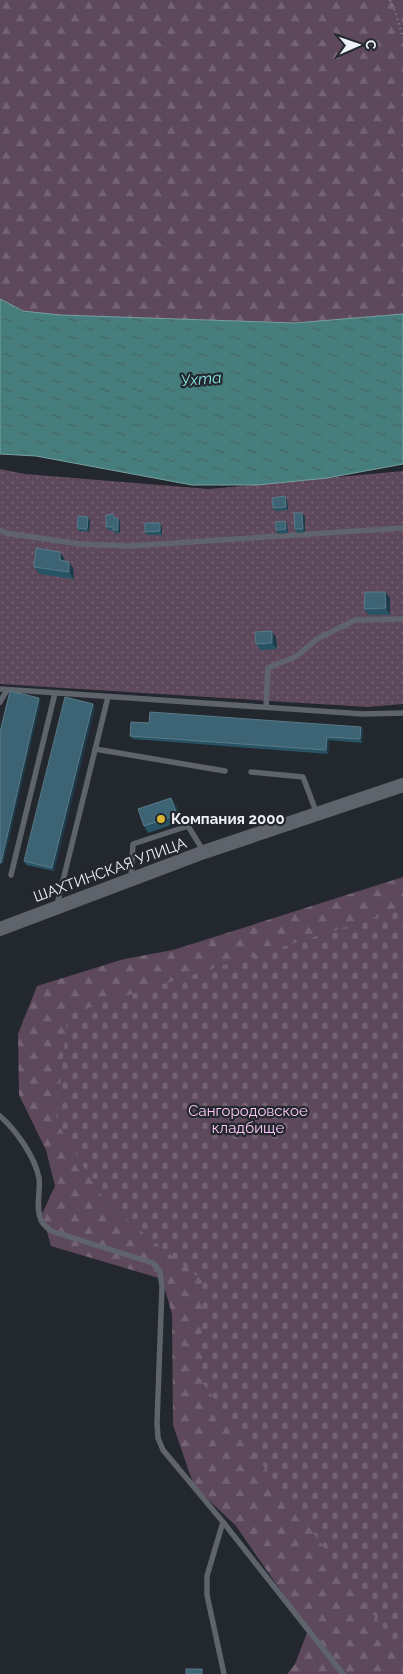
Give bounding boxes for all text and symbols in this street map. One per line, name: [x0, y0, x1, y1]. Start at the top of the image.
north arrow: [333, 20, 383, 70]
text: С: [363, 39, 379, 50]
water label: Ухта: [180, 368, 223, 390]
place label: Компания 2000: [171, 810, 285, 828]
marker: Компания 2000: [155, 813, 167, 825]
street label: ШАХТИНСКАЯ УЛИЦА: [31, 834, 189, 906]
park label: Сангородовское кладбище: [188, 1102, 308, 1137]

